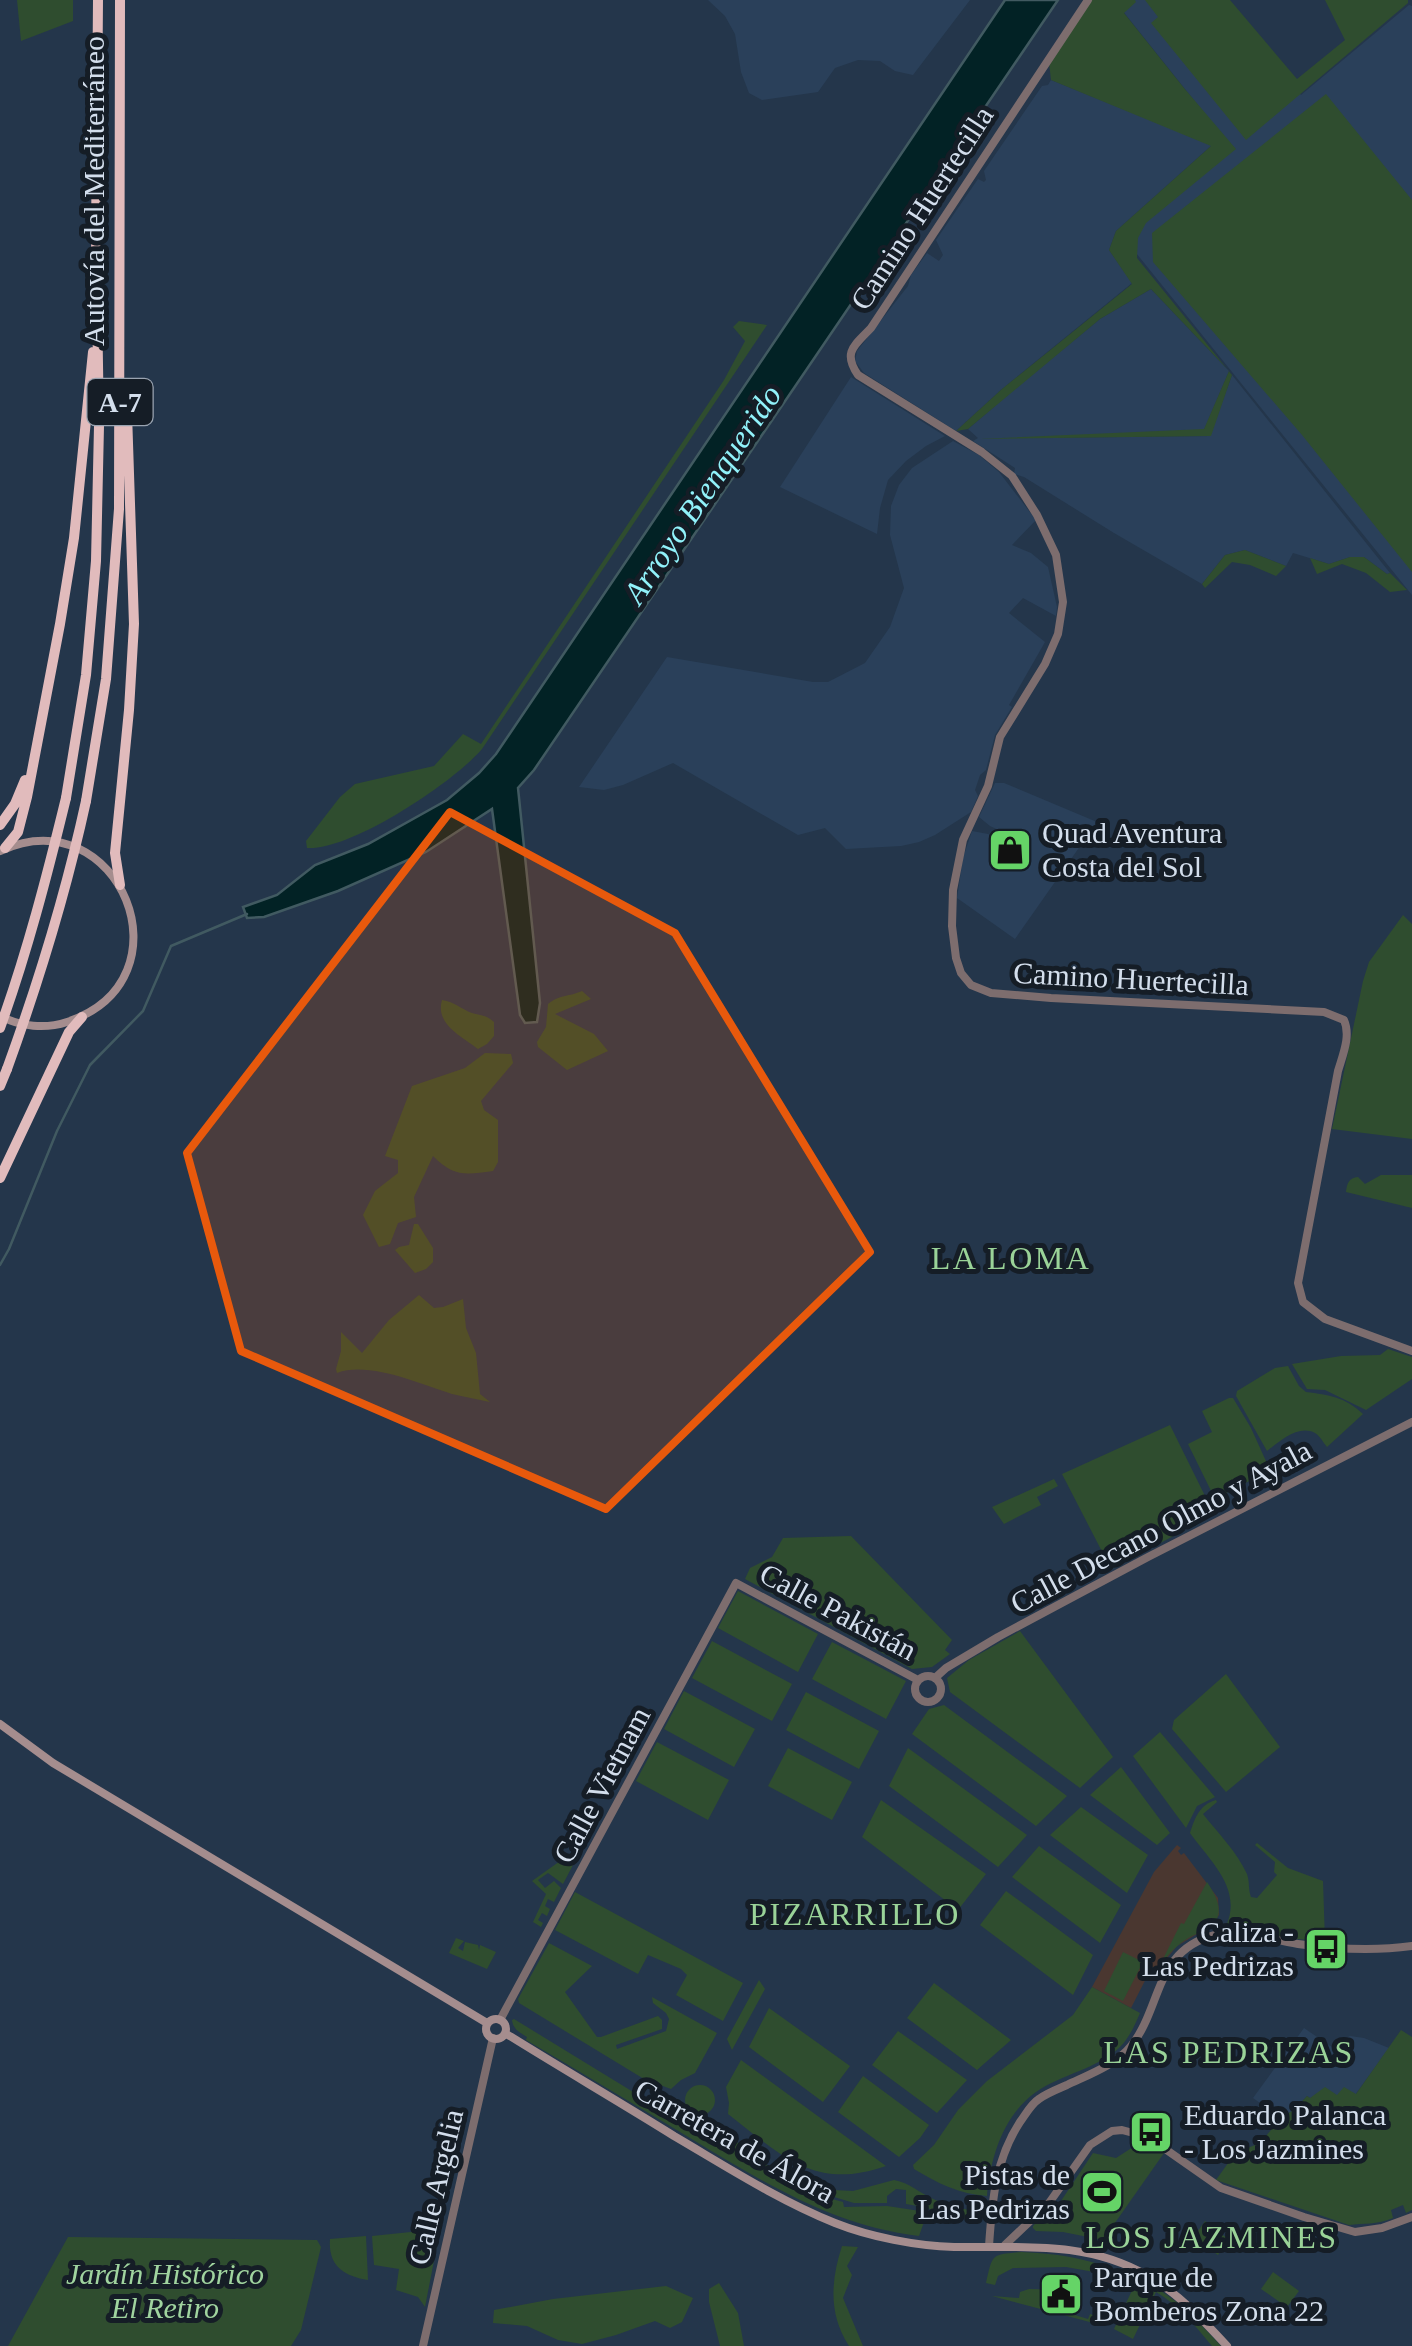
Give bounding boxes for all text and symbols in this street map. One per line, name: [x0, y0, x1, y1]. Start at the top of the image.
street label: Autovía del Mediterráneo: [77, 36, 110, 346]
street label: Camino Huertecilla: [844, 100, 1000, 316]
water label: Arroyo Bienquerido: [614, 378, 788, 612]
road number: A-7: [88, 379, 152, 425]
place label: Quad Aventura Costa del Sol: [1042, 816, 1222, 883]
shop icon: Quad Aventura Costa del Sol: [987, 827, 1033, 873]
street label: Camino Huertecilla: [1012, 956, 1250, 1001]
district label: LA LOMA: [931, 1240, 1091, 1276]
street label: Calle Decano Olmo y Ayala: [1005, 1433, 1317, 1620]
street label: Calle Pakistán: [754, 1557, 922, 1667]
street label: Calle Vietnam: [547, 1701, 656, 1868]
district label: PIZARRILLO: [749, 1896, 961, 1932]
place label: Caliza - Las Pedrizas: [1142, 1915, 1294, 1982]
bus stop icon: Caliza - Las Pedrizas: [1303, 1926, 1349, 1972]
district label: LAS PEDRIZAS: [1103, 2034, 1355, 2070]
street label: Carretera de Álora: [630, 2072, 841, 2209]
place label: Eduardo Palanca - Los Jazmines: [1184, 2098, 1386, 2165]
street label: Calle Argelia: [402, 2106, 469, 2268]
bus stop icon: Eduardo Palanca - Los Jazmines: [1128, 2109, 1174, 2155]
place label: Pistas de Las Pedrizas: [918, 2158, 1070, 2225]
sports icon: Pistas de Las Pedrizas: [1079, 2169, 1125, 2215]
district label: LOS JAZMINES: [1085, 2219, 1339, 2255]
park label: Jardín Histórico El Retiro: [66, 2257, 264, 2324]
place label: Parque de Bomberos Zona 22: [1094, 2260, 1324, 2327]
public building icon: Parque de Bomberos Zona 22: [1038, 2271, 1084, 2317]

